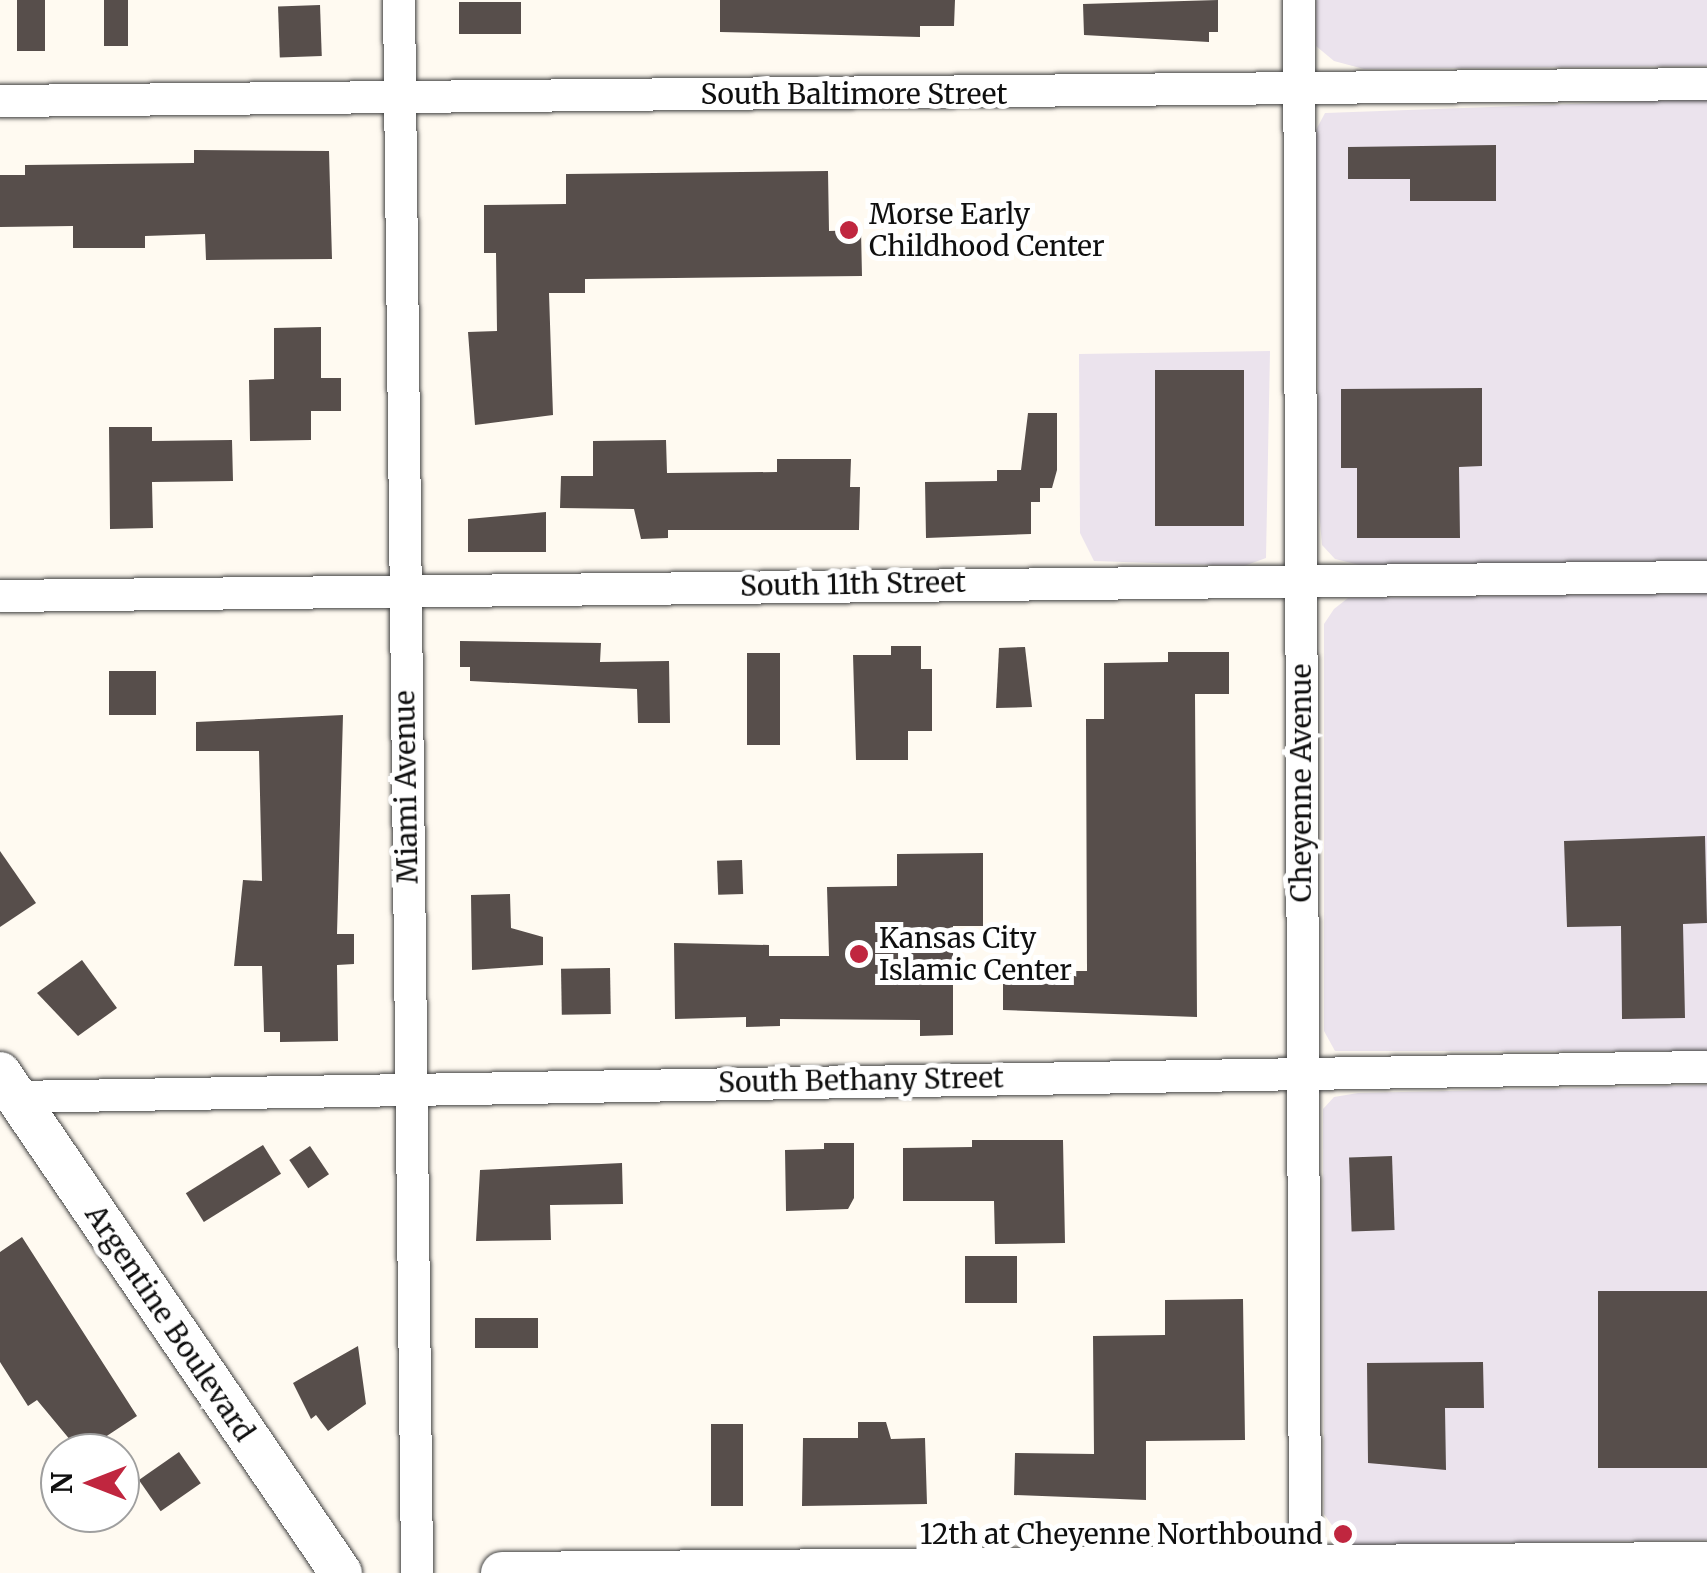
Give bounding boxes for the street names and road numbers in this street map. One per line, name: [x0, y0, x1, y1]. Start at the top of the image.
street label: South Baltimore Street: [701, 77, 1007, 111]
street label: South 11th Street: [740, 565, 966, 603]
street label: Cheyenne Avenue: [1284, 664, 1318, 902]
street label: Miami Avenue: [388, 690, 424, 884]
street label: South Bethany Street: [718, 1061, 1004, 1099]
street label: Argentine Boulevard: [79, 1199, 261, 1447]

